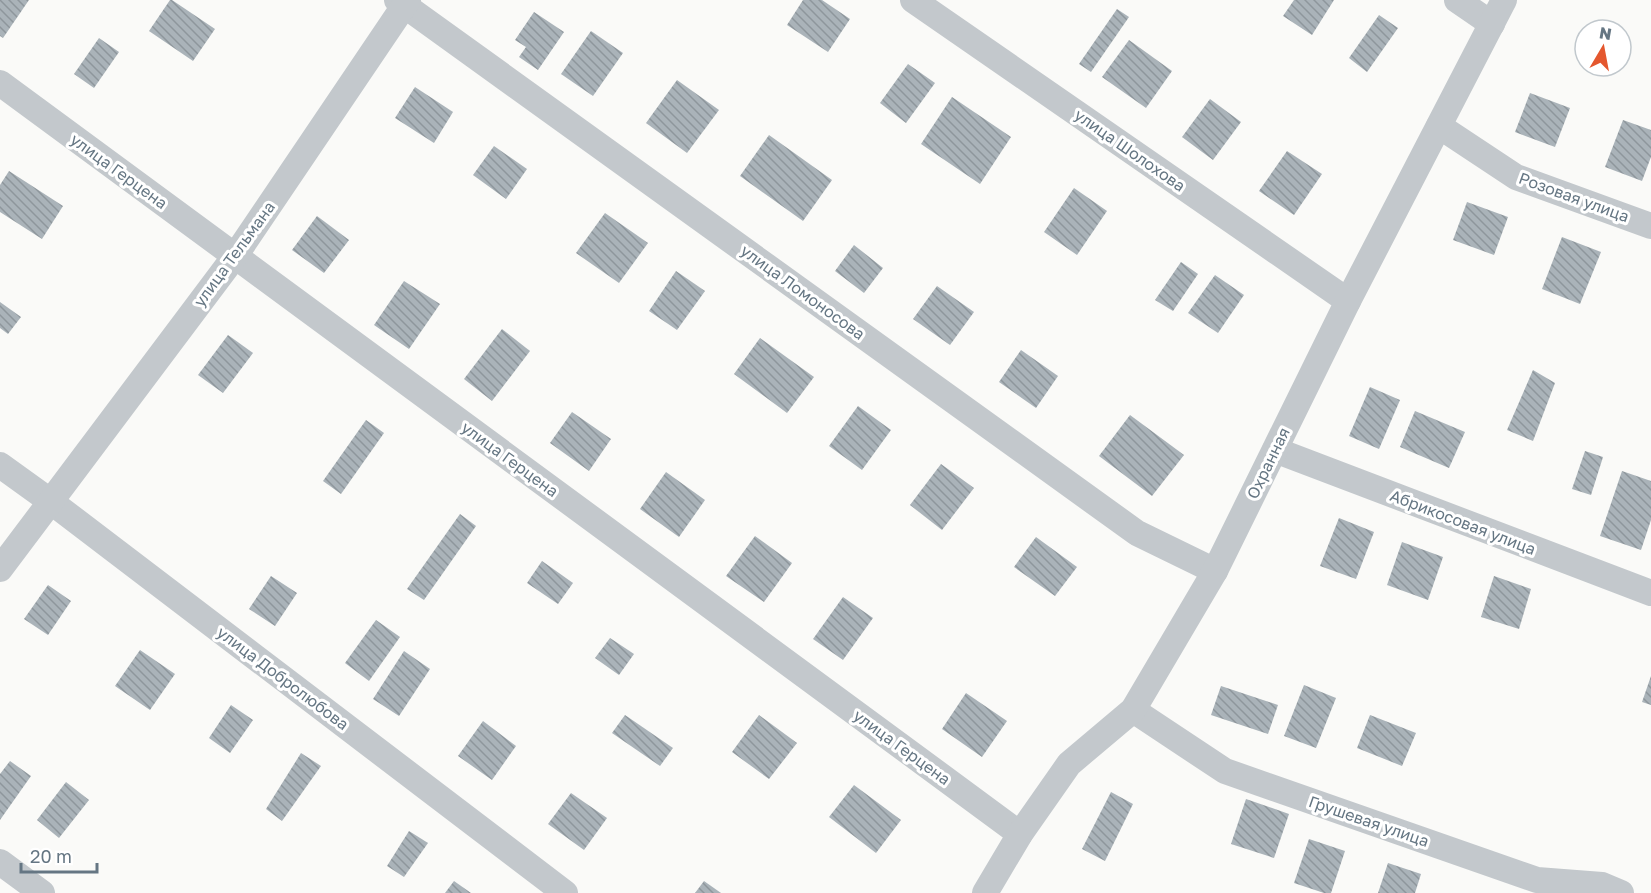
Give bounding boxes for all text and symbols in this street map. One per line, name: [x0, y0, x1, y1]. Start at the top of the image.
north arrow: [1573, 18, 1633, 78]
text: N: [1598, 22, 1613, 44]
street label: улица Шолохова: [1071, 104, 1189, 196]
street label: улица Герцена: [67, 129, 171, 213]
street label: Розовая улица: [1516, 168, 1632, 226]
street label: улица Тельмана: [189, 197, 279, 311]
street label: улица Ломоносова: [737, 240, 869, 344]
street label: улица Герцена: [458, 417, 562, 501]
street label: Охранная: [1242, 424, 1294, 502]
street label: Абрикосовая улица: [1387, 485, 1539, 559]
street label: улица Добролюбова: [213, 622, 353, 734]
street label: улица Герцена: [850, 705, 954, 789]
street label: Грушевая улица: [1306, 791, 1432, 851]
scale bar: [21, 836, 98, 874]
text: 20 m: [30, 845, 72, 867]

